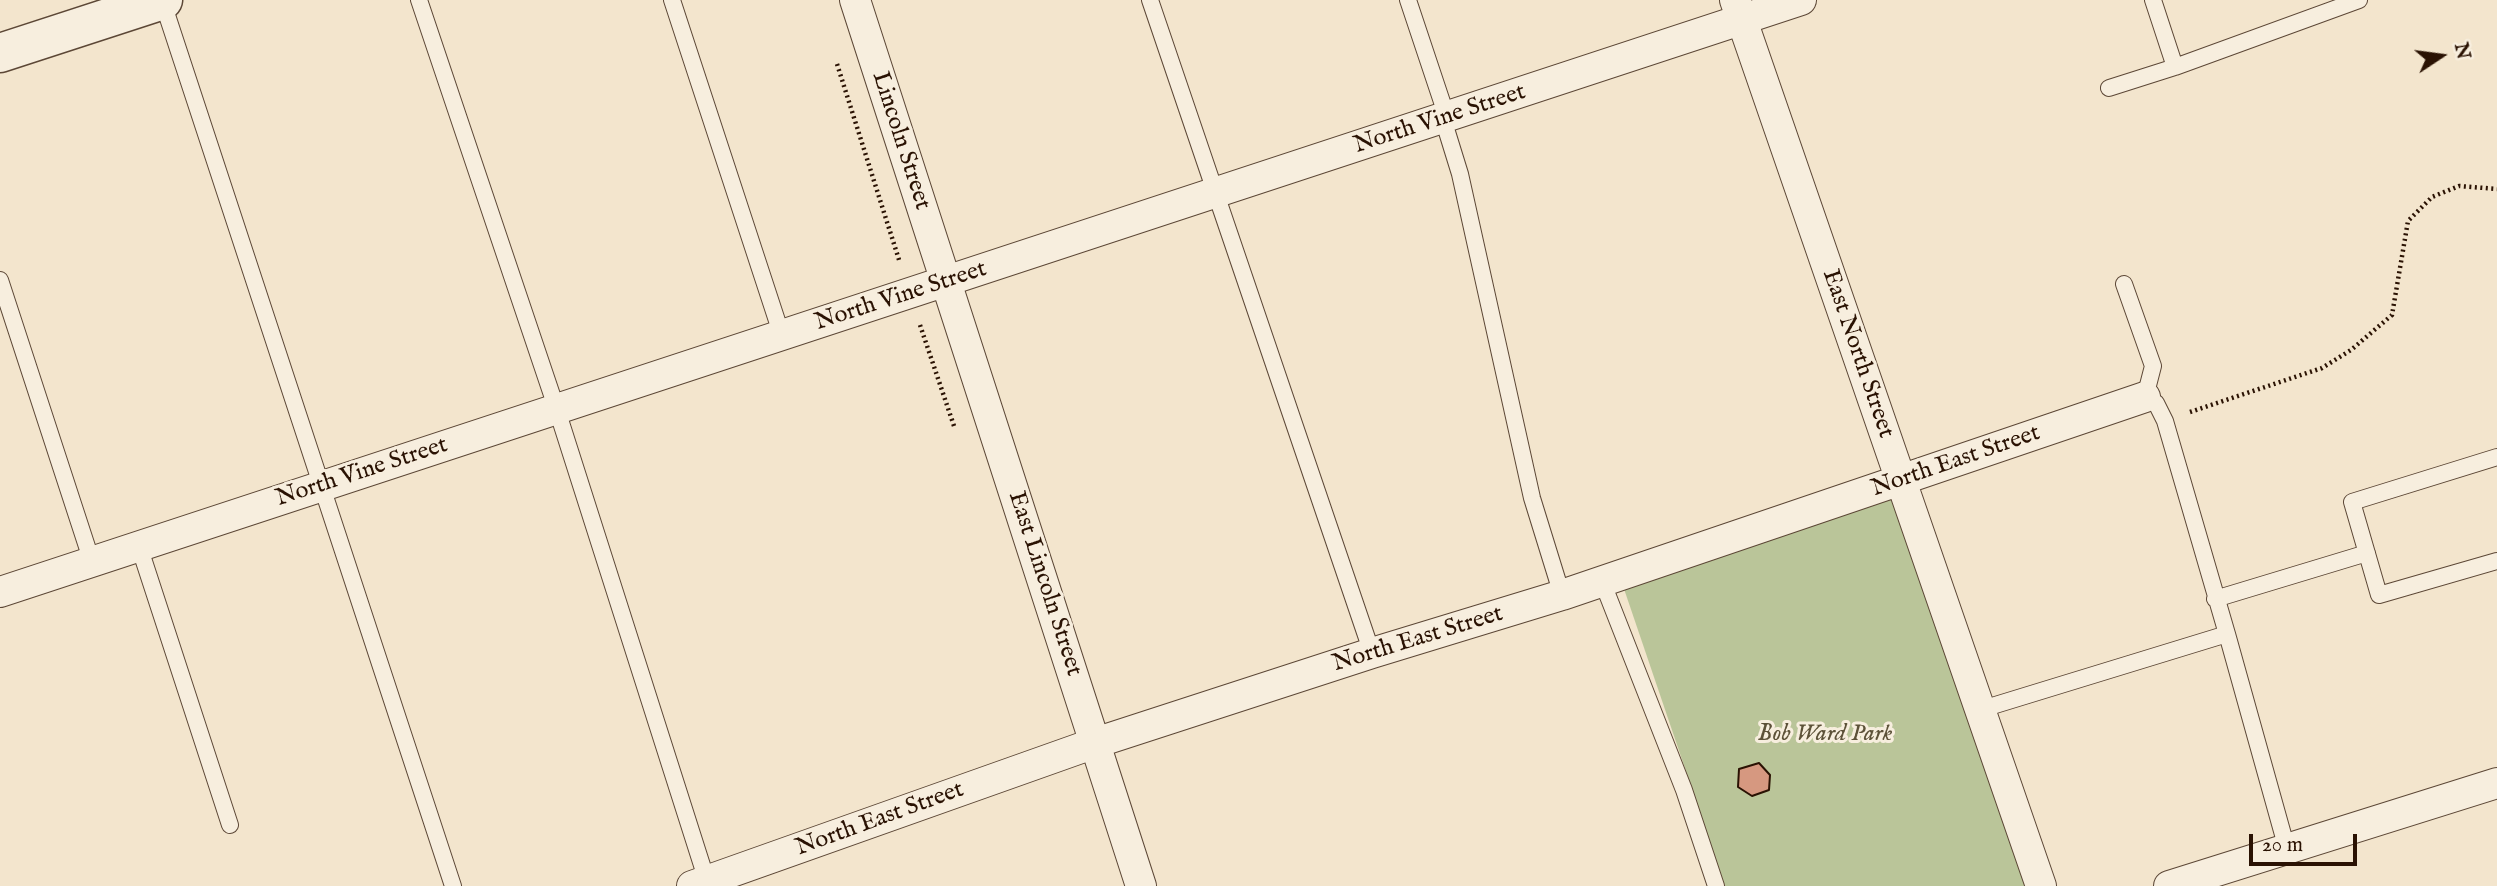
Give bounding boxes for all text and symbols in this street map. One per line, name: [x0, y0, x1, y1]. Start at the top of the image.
north arrow: [2406, 21, 2476, 91]
text: N: [2448, 41, 2475, 62]
street label: Lincoln Street: [864, 68, 936, 214]
street label: North Vine Street: [1351, 79, 1529, 161]
street label: North Vine Street: [812, 256, 990, 338]
street label: East North Street: [1815, 266, 1899, 442]
street label: North East Street: [1868, 420, 2044, 504]
street label: North Vine Street: [273, 432, 451, 514]
street label: East Lincoln Street: [1001, 488, 1087, 680]
street label: North East Street: [1329, 600, 1507, 680]
park label: Bob Ward Park: [1758, 721, 1892, 749]
street label: North East Street: [792, 776, 968, 864]
scale bar: [2252, 820, 2360, 864]
text: 20 m: [2262, 832, 2303, 859]

